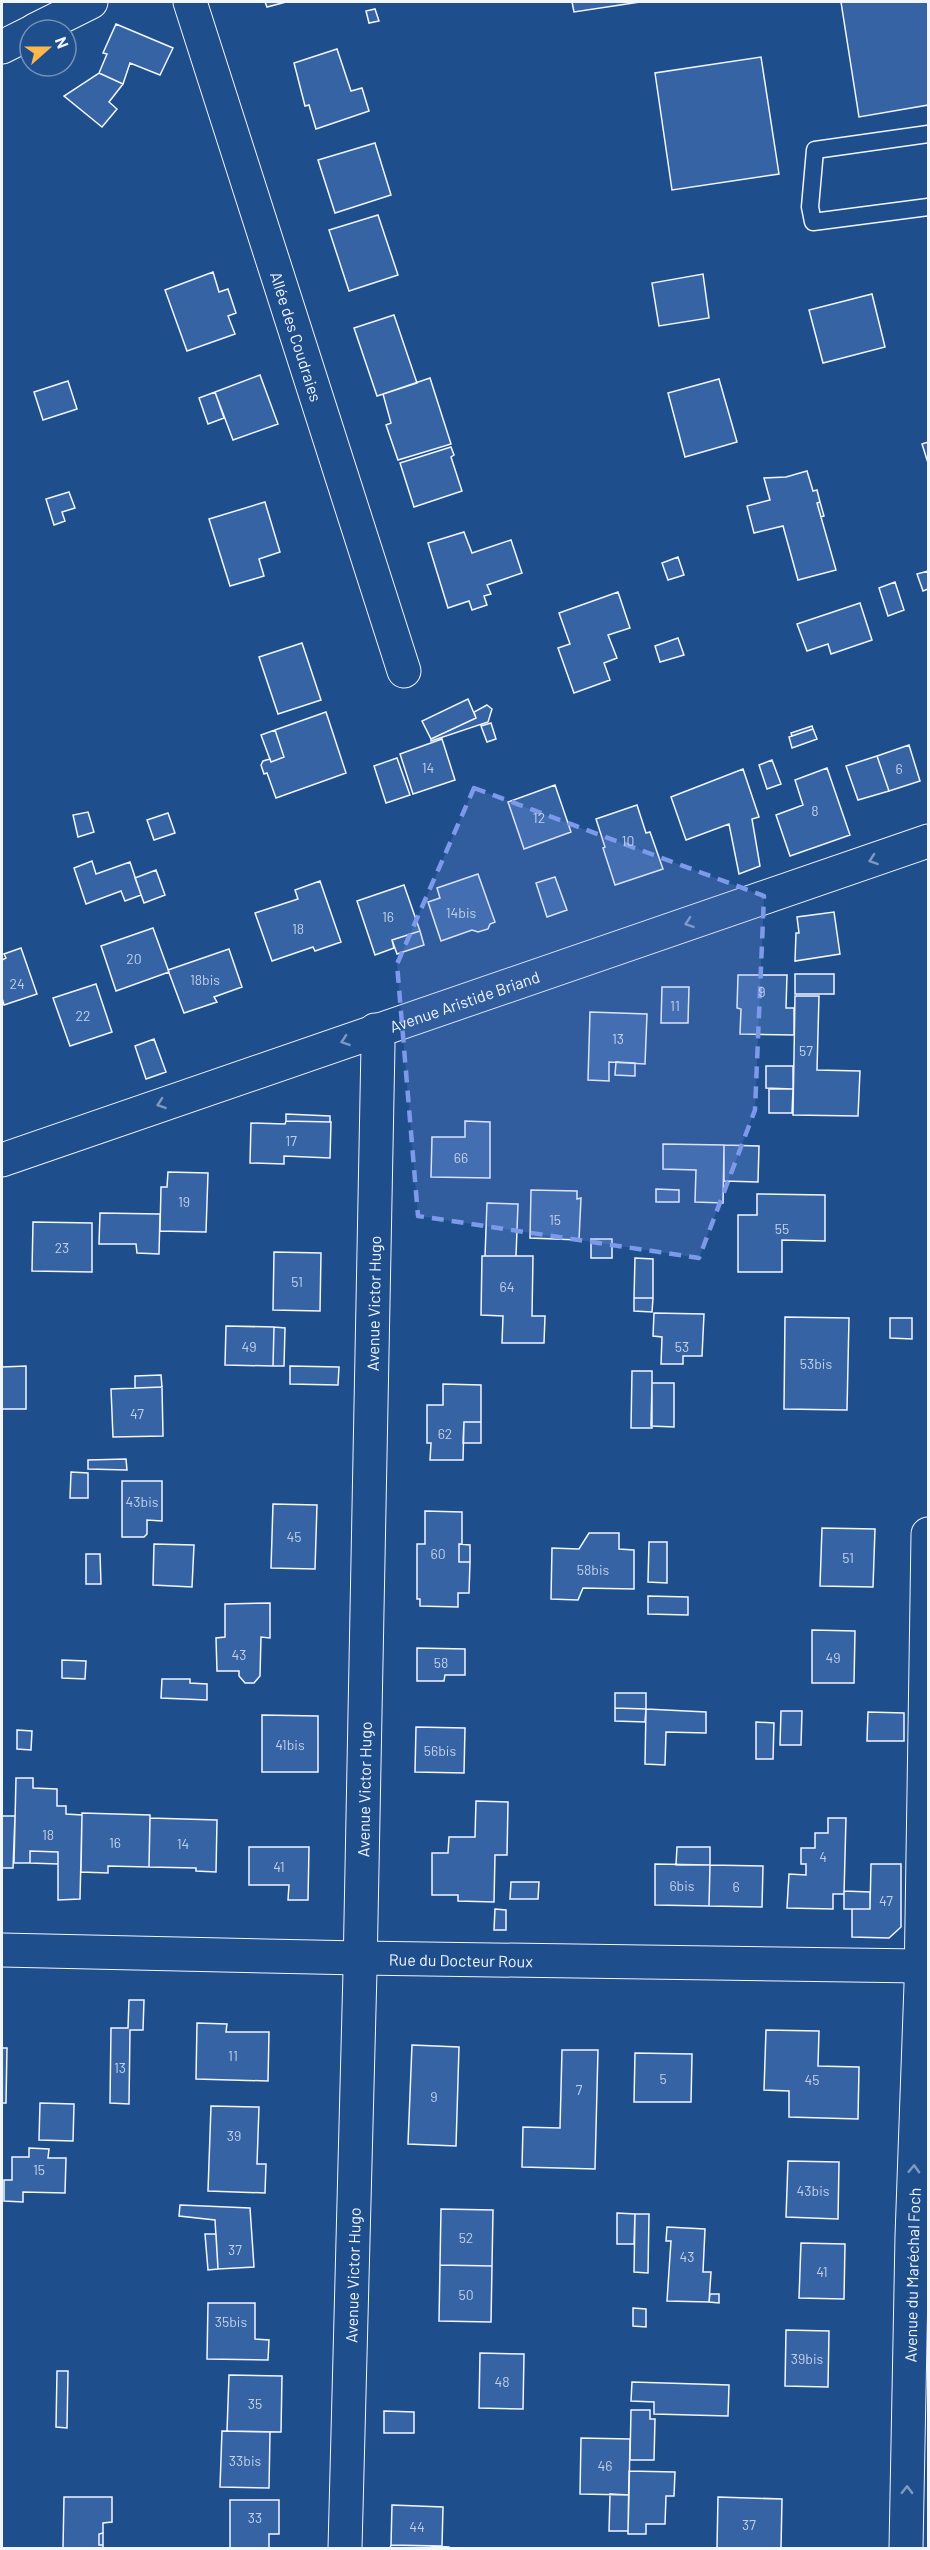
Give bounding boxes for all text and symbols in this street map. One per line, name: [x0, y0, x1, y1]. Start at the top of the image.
north arrow: [18, 18, 78, 78]
text: N: [52, 34, 73, 51]
street label: Allée des Coudraies: [267, 269, 327, 404]
house number: 14: [422, 759, 434, 776]
house number: 6: [895, 760, 903, 777]
house number: 8: [811, 802, 819, 819]
house number: 12: [533, 809, 545, 826]
house number: 10: [622, 832, 634, 849]
one-way arrow: [868, 853, 879, 866]
house number: 14bis: [446, 904, 477, 921]
house number: 16: [382, 908, 394, 925]
one-way arrow: [684, 916, 695, 929]
house number: 18: [292, 920, 304, 937]
house number: 20: [126, 950, 142, 967]
street label: Avenue Aristide Briand: [387, 966, 542, 1035]
house number: 18bis: [190, 971, 220, 988]
house number: 24: [9, 975, 25, 992]
house number: 9: [758, 983, 766, 1000]
house number: 11: [670, 997, 680, 1014]
house number: 22: [75, 1007, 91, 1024]
house number: 13: [612, 1030, 624, 1047]
one-way arrow: [340, 1033, 351, 1046]
house number: 57: [799, 1042, 813, 1059]
one-way arrow: [156, 1097, 167, 1110]
house number: 17: [285, 1132, 297, 1149]
house number: 66: [454, 1149, 468, 1166]
house number: 19: [178, 1193, 190, 1210]
house number: 15: [549, 1211, 561, 1228]
house number: 55: [775, 1220, 789, 1237]
street label: Avenue Victor Hugo: [362, 1235, 384, 1371]
house number: 23: [55, 1239, 69, 1256]
house number: 51: [291, 1273, 303, 1290]
house number: 64: [500, 1278, 514, 1295]
house number: 49: [241, 1338, 257, 1355]
house number: 53: [675, 1338, 689, 1355]
house number: 53bis: [800, 1355, 832, 1372]
house number: 47: [130, 1405, 144, 1422]
house number: 62: [438, 1425, 452, 1442]
house number: 43bis: [126, 1493, 159, 1510]
house number: 45: [287, 1528, 301, 1545]
house number: 60: [430, 1545, 446, 1562]
house number: 51: [842, 1549, 854, 1566]
house number: 58bis: [577, 1561, 609, 1578]
house number: 43: [232, 1646, 246, 1663]
house number: 49: [825, 1649, 841, 1666]
house number: 58: [434, 1654, 448, 1671]
street label: Avenue Victor Hugo: [353, 1721, 374, 1857]
house number: 41bis: [275, 1736, 305, 1753]
house number: 56bis: [424, 1742, 456, 1759]
house number: 18: [42, 1826, 54, 1843]
house number: 16: [109, 1834, 121, 1851]
house number: 14: [177, 1835, 189, 1852]
house number: 4: [819, 1848, 827, 1865]
house number: 41: [273, 1858, 285, 1875]
house number: 6bis: [669, 1877, 695, 1894]
house number: 6: [732, 1878, 740, 1895]
house number: 47: [879, 1892, 893, 1909]
street label: Rue du Docteur Roux: [389, 1949, 533, 1970]
house number: 11: [228, 2047, 238, 2064]
house number: 13: [114, 2059, 126, 2076]
house number: 5: [659, 2070, 667, 2087]
house number: 45: [805, 2071, 819, 2088]
house number: 7: [576, 2081, 583, 2098]
house number: 9: [430, 2088, 438, 2105]
house number: 39: [227, 2127, 241, 2144]
house number: 15: [33, 2161, 45, 2178]
one-way arrow: [908, 2165, 921, 2174]
house number: 43bis: [797, 2182, 830, 2199]
street label: Avenue du Maréchal Foch: [900, 2187, 923, 2363]
street label: Avenue Victor Hugo: [341, 2207, 363, 2343]
house number: 52: [459, 2229, 473, 2246]
house number: 37: [228, 2241, 242, 2258]
house number: 43: [680, 2248, 694, 2265]
house number: 41: [816, 2263, 828, 2280]
house number: 50: [458, 2286, 474, 2303]
house number: 35bis: [215, 2313, 247, 2330]
house number: 39bis: [791, 2350, 823, 2367]
house number: 48: [494, 2373, 510, 2390]
house number: 35: [248, 2395, 262, 2412]
house number: 33bis: [229, 2452, 261, 2469]
house number: 46: [598, 2457, 612, 2474]
one-way arrow: [901, 2486, 913, 2495]
house number: 33: [248, 2509, 262, 2526]
house number: 37: [742, 2516, 756, 2533]
house number: 44: [409, 2518, 425, 2535]

